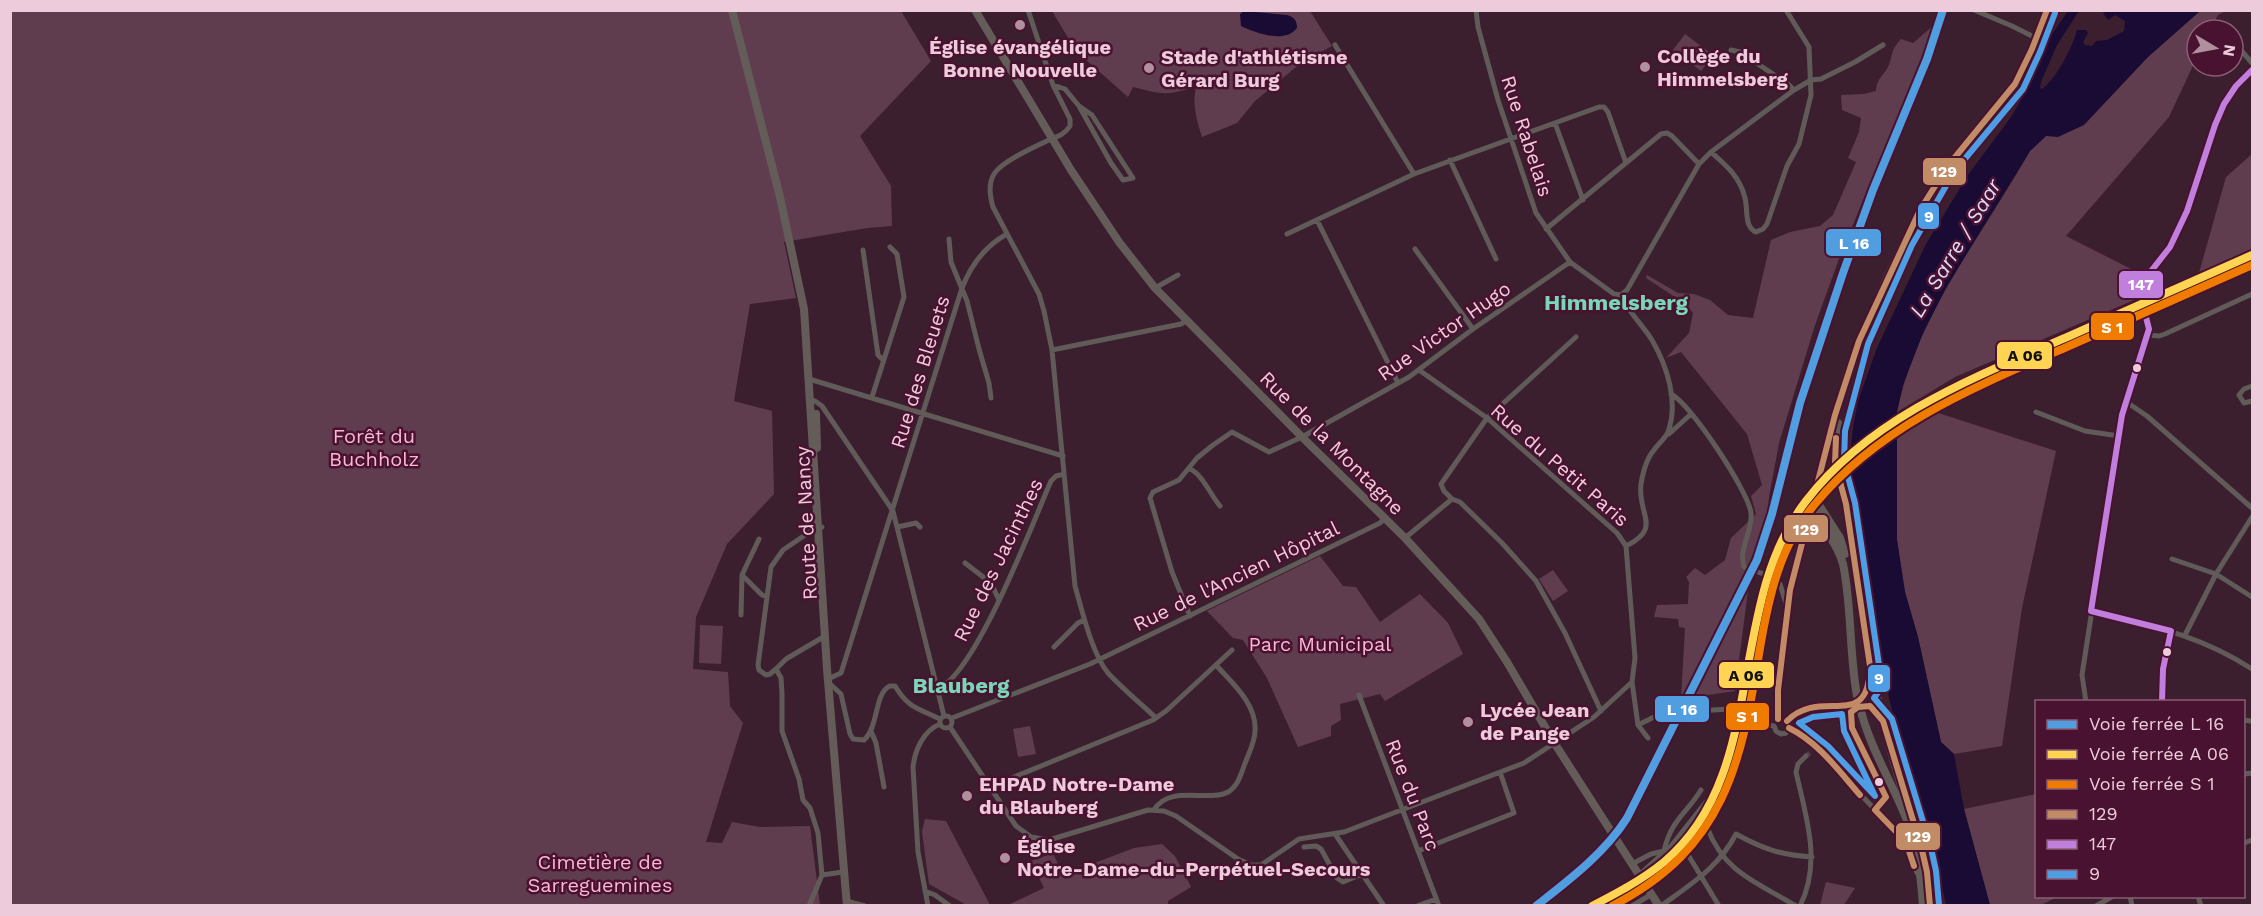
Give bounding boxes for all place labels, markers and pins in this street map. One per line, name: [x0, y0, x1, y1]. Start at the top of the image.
marker: Église évangélique Bonne Nouvelle: [1013, 18, 1027, 32]
place label: Église évangélique Bonne Nouvelle: [929, 35, 1111, 82]
place label: Collège du Himmelsberg: [1657, 44, 1789, 91]
place label: Stade d'athlétisme Gérard Burg: [1161, 45, 1348, 92]
marker: Collège du Himmelsberg: [1638, 60, 1652, 74]
marker: Stade d'athlétisme Gérard Burg: [1142, 61, 1156, 75]
unlabelled marker: [2131, 362, 2143, 374]
unlabelled marker: [2161, 646, 2173, 658]
place label: Lycée Jean de Pange: [1480, 698, 1589, 745]
marker: Lycée Jean de Pange: [1461, 715, 1475, 729]
place label: EHPAD Notre-Dame du Blauberg: [979, 772, 1174, 819]
unlabelled marker: [1873, 776, 1885, 788]
marker: EHPAD Notre-Dame du Blauberg: [960, 789, 974, 803]
place label: Église Notre-Dame-du-Perpétuel-Secours: [1017, 834, 1371, 881]
marker: Église Notre-Dame-du-Perpétuel-Secours: [998, 851, 1012, 865]

